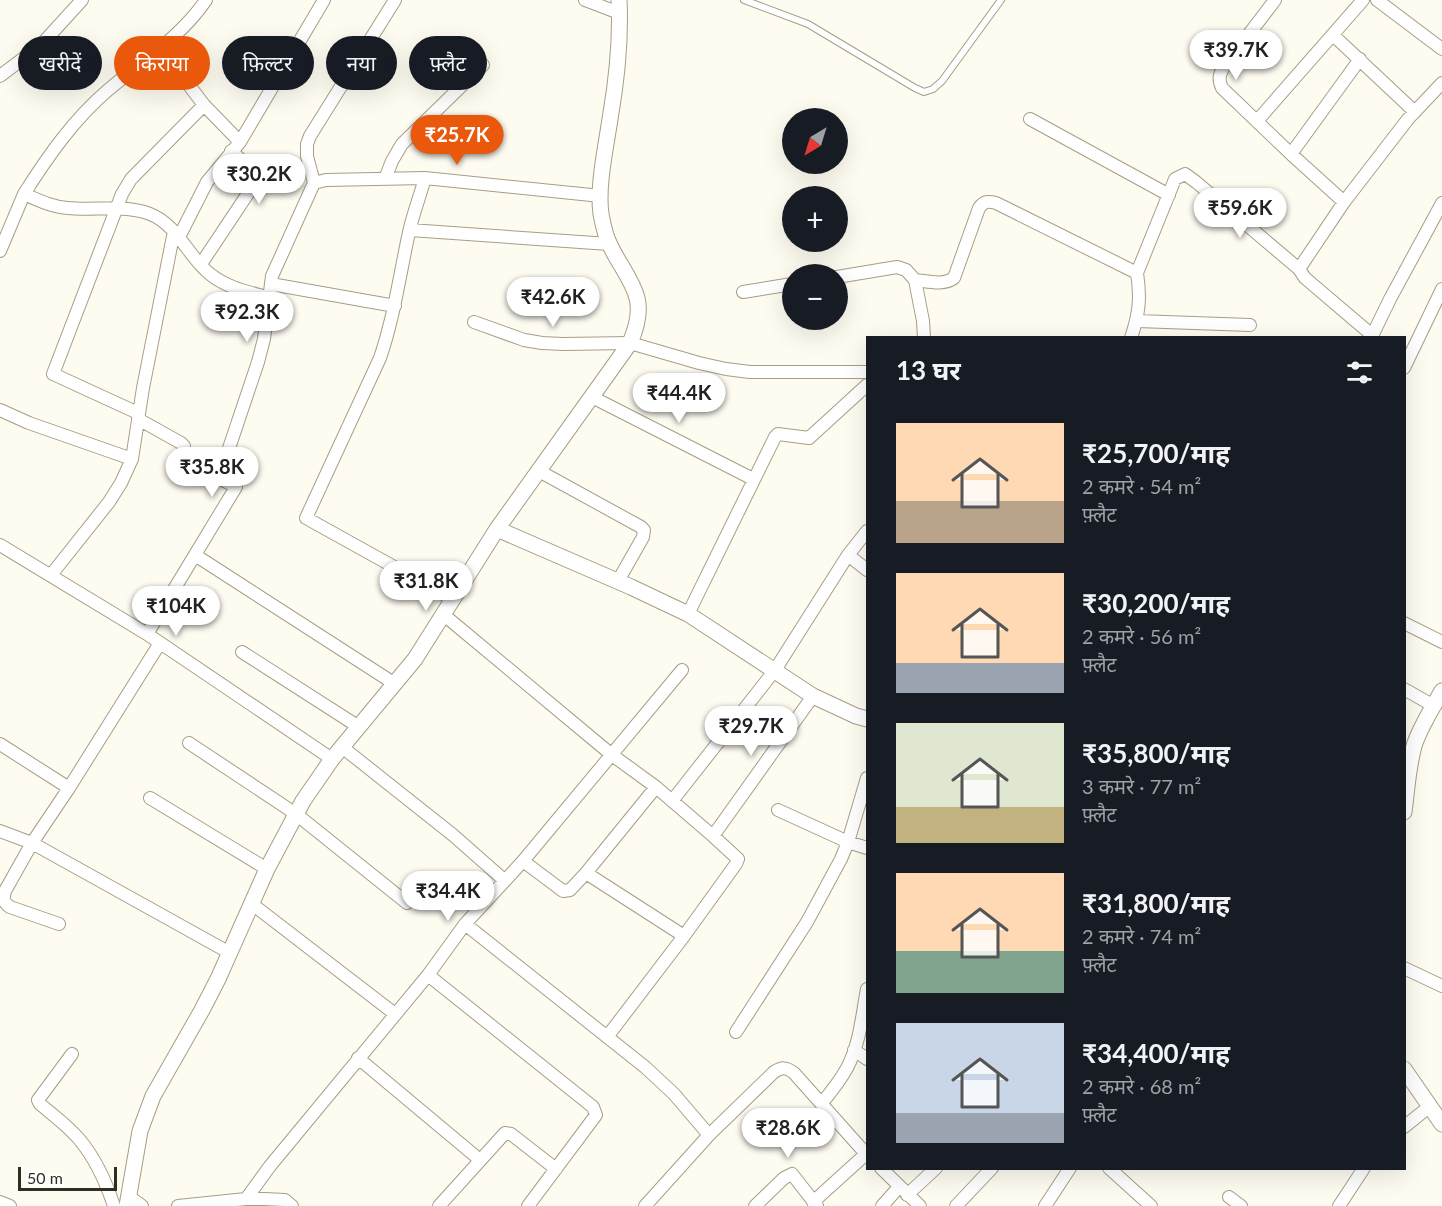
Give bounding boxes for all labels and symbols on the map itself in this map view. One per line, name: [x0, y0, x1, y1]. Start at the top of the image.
pin: ₹39.7K: [1187, 30, 1285, 81]
north arrow: [782, 108, 848, 174]
pin: ₹25.7K: [408, 115, 506, 166]
pin: ₹30.2K: [210, 154, 308, 205]
pin: ₹59.6K: [1191, 188, 1289, 239]
pin: ₹42.6K: [504, 277, 602, 328]
pin: ₹92.3K: [198, 292, 296, 343]
pin: ₹44.4K: [630, 373, 728, 424]
pin: ₹35.8K: [163, 447, 261, 498]
pin: ₹31.8K: [377, 561, 475, 612]
pin: ₹104K: [134, 586, 218, 637]
pin: ₹29.7K: [702, 706, 800, 757]
pin: ₹34.4K: [399, 871, 497, 922]
pin: ₹28.6K: [739, 1108, 837, 1159]
scale bar: [18, 1164, 117, 1192]

